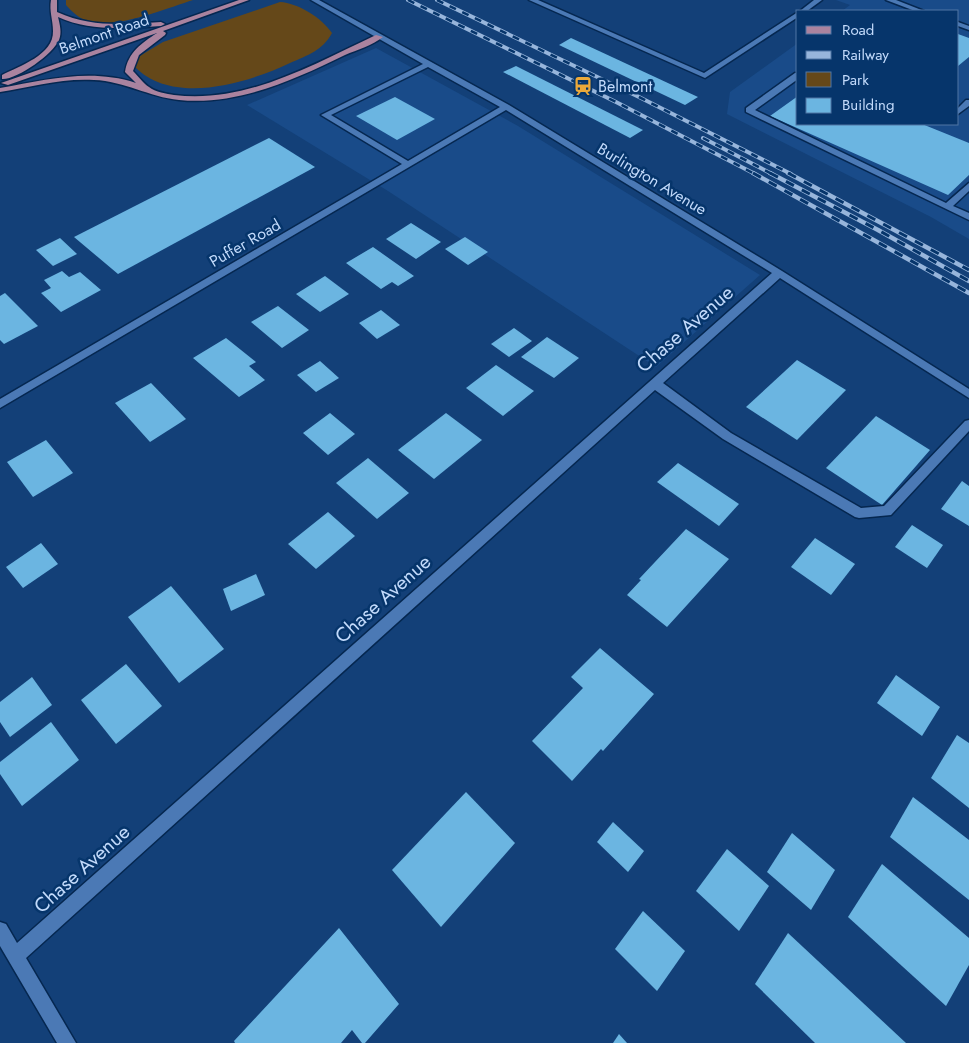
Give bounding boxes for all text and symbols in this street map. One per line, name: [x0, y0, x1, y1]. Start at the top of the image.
street label: Belmont Road: [56, 8, 152, 60]
legend: [796, 10, 959, 125]
text: Road: [842, 19, 874, 41]
text: Railway: [842, 44, 889, 66]
text: Park: [842, 69, 869, 91]
station icon: Belmont: [572, 75, 594, 97]
place label: Belmont: [598, 75, 652, 98]
text: Building: [842, 94, 894, 116]
street label: Burlington Avenue: [593, 137, 711, 221]
street label: Puffer Road: [205, 213, 285, 273]
street label: Chase Avenue: [630, 279, 740, 379]
street label: Chase Avenue: [329, 548, 437, 650]
street label: Chase Avenue: [28, 818, 136, 920]

